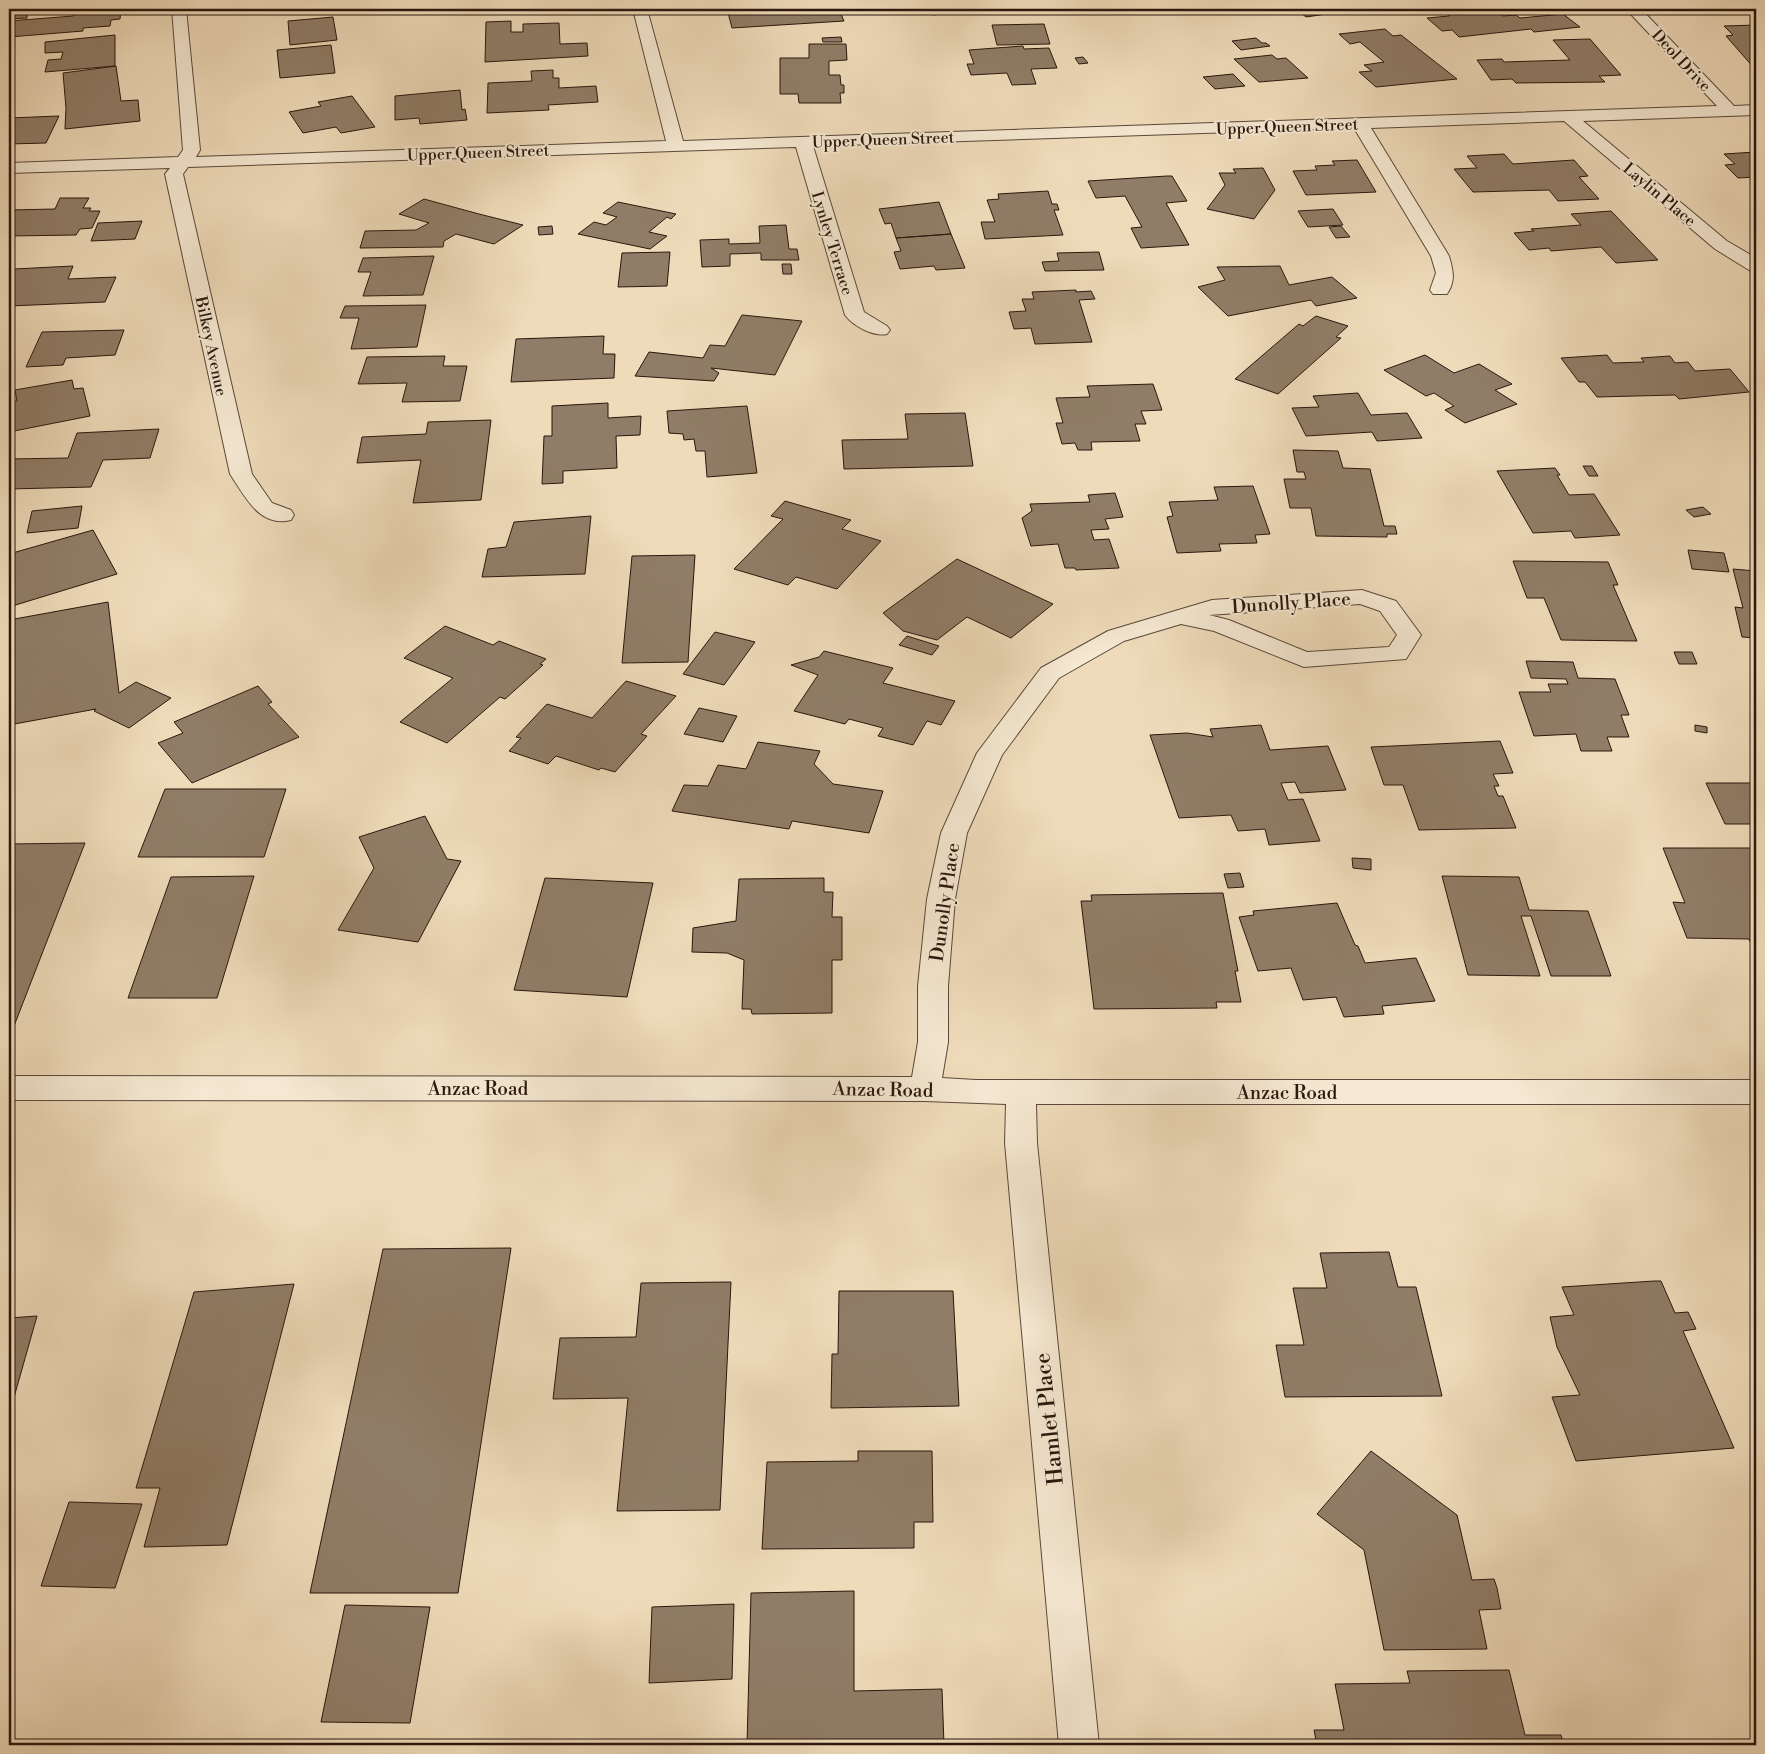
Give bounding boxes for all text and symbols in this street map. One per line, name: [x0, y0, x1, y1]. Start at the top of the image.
street label: Deol Drive: [1647, 25, 1715, 96]
street label: Upper Queen Street: [1216, 115, 1359, 139]
street label: Upper Queen Street: [812, 128, 955, 152]
street label: Upper Queen Street: [407, 141, 550, 165]
street label: Laylin Place: [1619, 158, 1700, 231]
street label: Lynley Terrace: [807, 189, 857, 298]
street label: Bilkey Avenue: [191, 294, 231, 398]
street label: Dunolly Place: [1231, 587, 1352, 619]
street label: Dunolly Place: [925, 841, 965, 963]
street label: Anzac Road: [427, 1077, 529, 1101]
street label: Anzac Road: [831, 1077, 934, 1103]
street label: Anzac Road: [1236, 1081, 1338, 1105]
street label: Hamlet Place: [1029, 1351, 1070, 1486]

